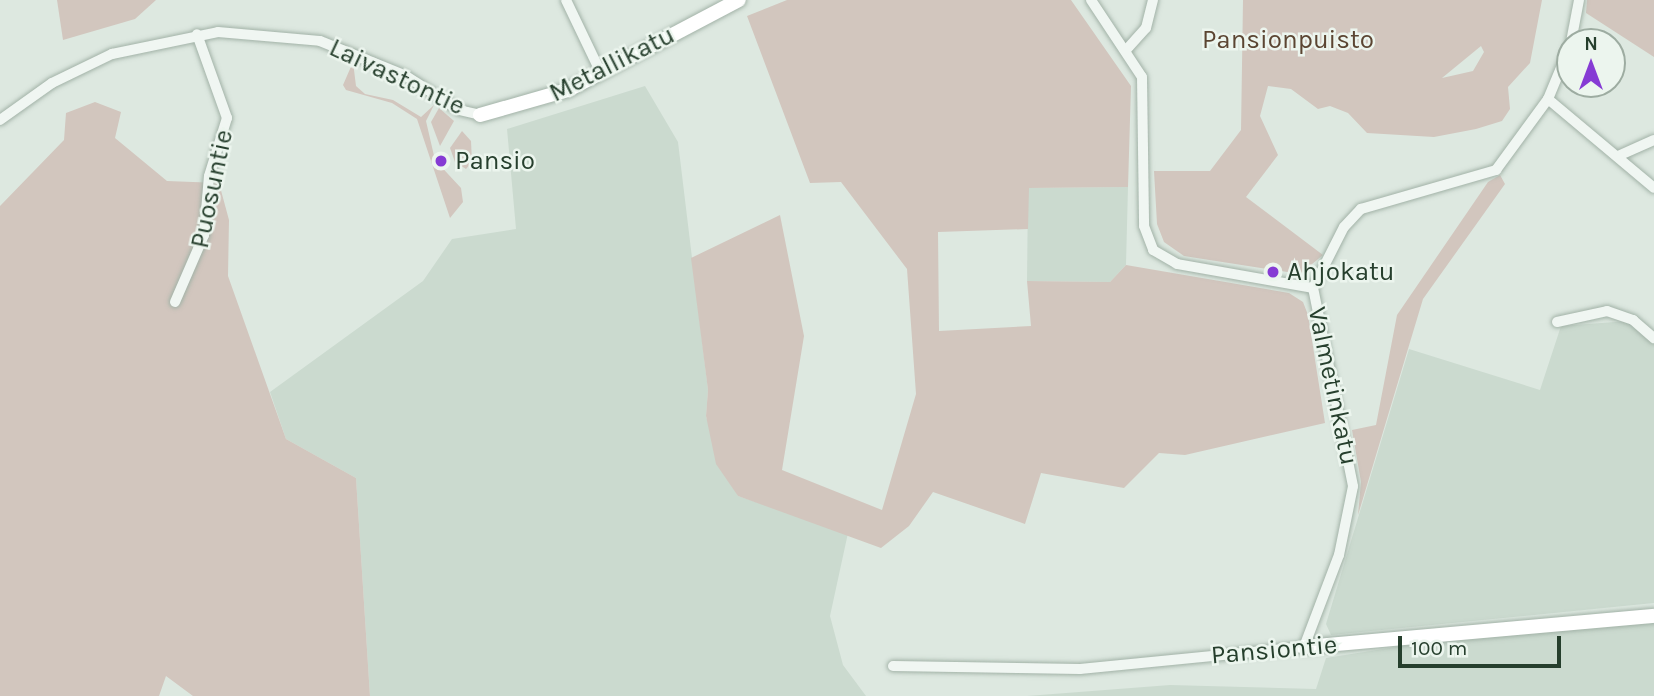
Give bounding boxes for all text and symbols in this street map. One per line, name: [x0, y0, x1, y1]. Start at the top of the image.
street label: Metallikatu: [544, 19, 680, 109]
park label: Pansionpuisto: [1202, 24, 1374, 56]
north arrow: [1556, 28, 1626, 98]
street label: Laivastontie: [324, 32, 470, 122]
text: N: [1584, 33, 1598, 55]
street label: Puosuntie: [184, 127, 240, 251]
place label: Pansio: [455, 145, 535, 177]
marker: Pansio: [433, 153, 449, 169]
place label: Ahjokatu: [1287, 256, 1394, 288]
marker: Ahjokatu: [1265, 264, 1281, 280]
street label: Valmetinkatu: [1301, 304, 1365, 468]
scale bar: [1402, 622, 1565, 666]
street label: Pansiontie: [1210, 629, 1338, 671]
text: 100 m: [1411, 636, 1468, 660]

